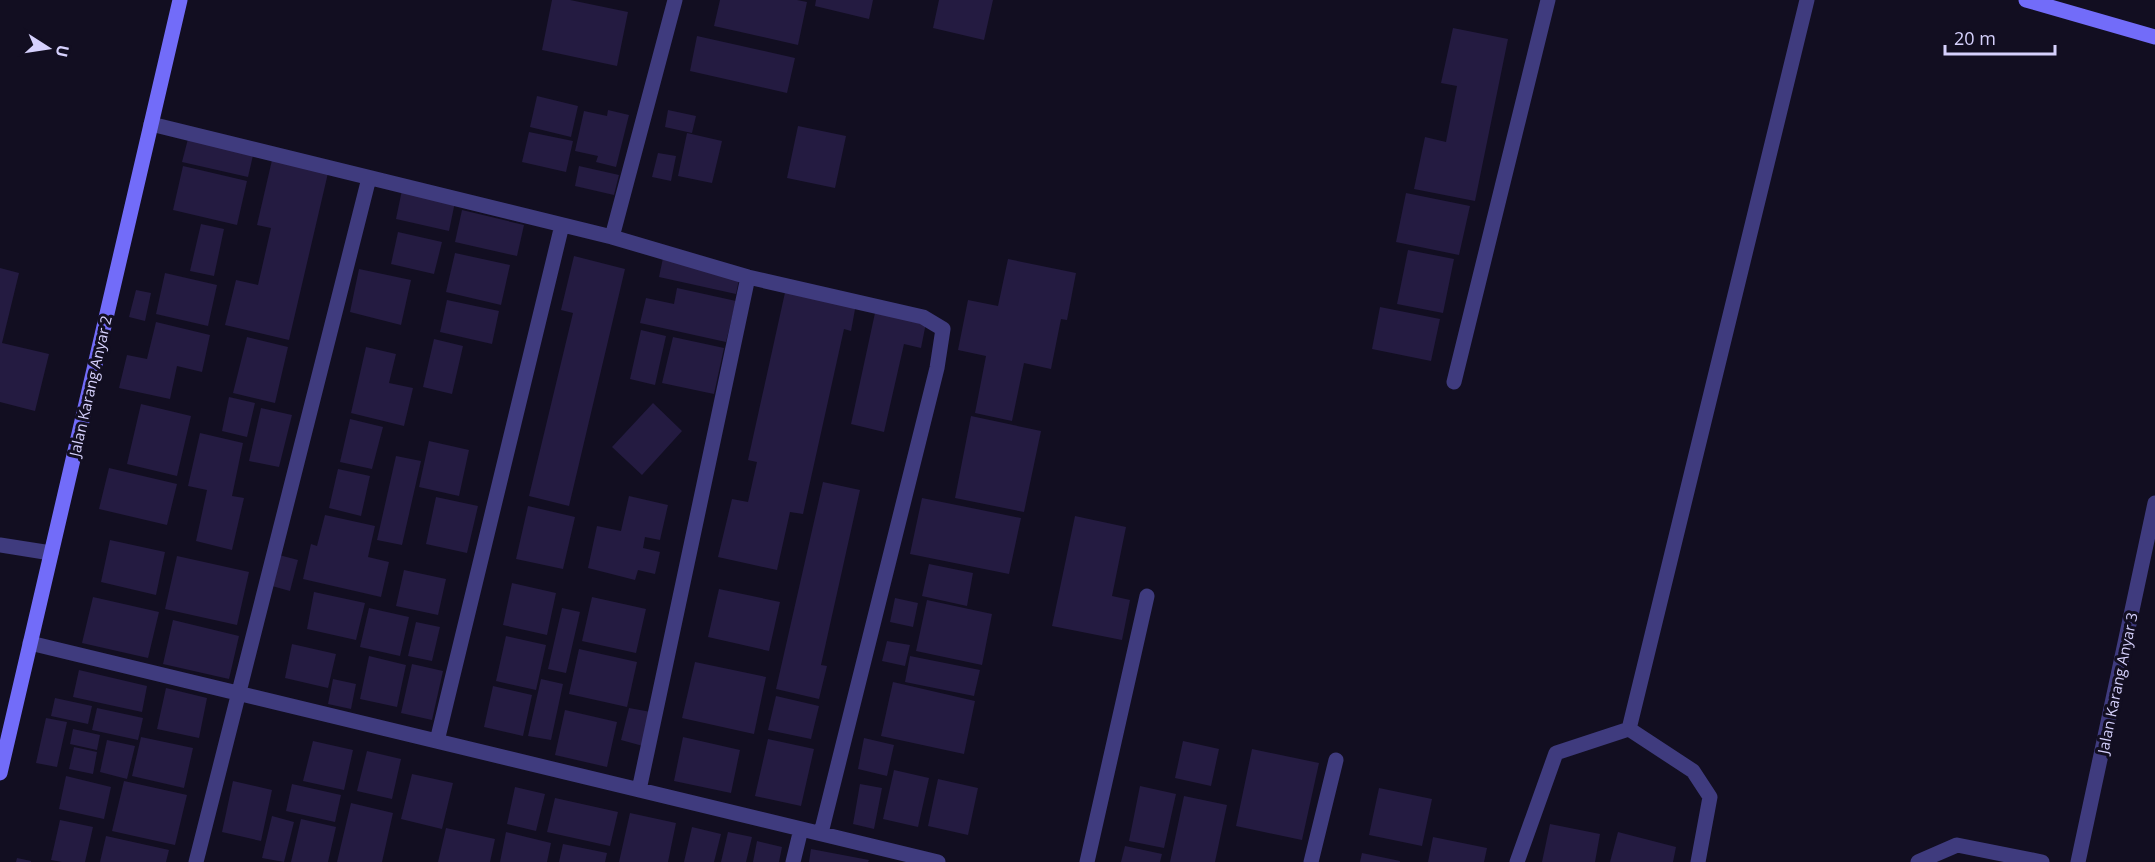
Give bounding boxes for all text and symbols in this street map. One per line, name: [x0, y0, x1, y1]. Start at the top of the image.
north arrow: [18, 18, 78, 78]
scale bar: [1945, 18, 2054, 56]
text: 20 m: [1954, 26, 1996, 50]
text: U: [51, 43, 75, 59]
street label: Jalan Karang Anyar 2: [64, 314, 116, 460]
street label: Jalan Karang Anyar 3: [2092, 611, 2142, 757]

